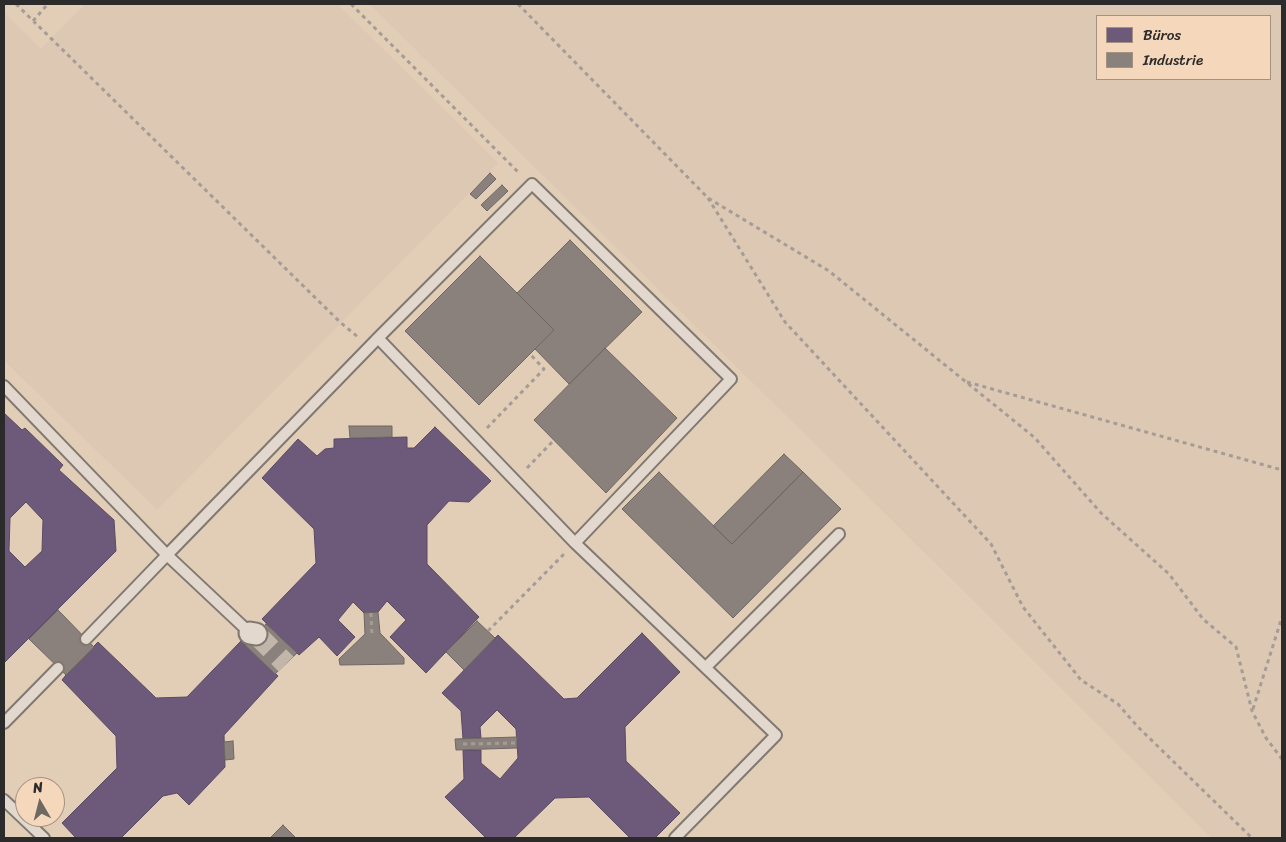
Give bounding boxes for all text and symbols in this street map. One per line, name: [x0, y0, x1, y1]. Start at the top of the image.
legend: [1096, 15, 1271, 80]
text: Büros: [1143, 22, 1181, 48]
text: Industrie: [1143, 47, 1203, 73]
text: N: [31, 775, 45, 801]
north arrow: [15, 777, 65, 827]

